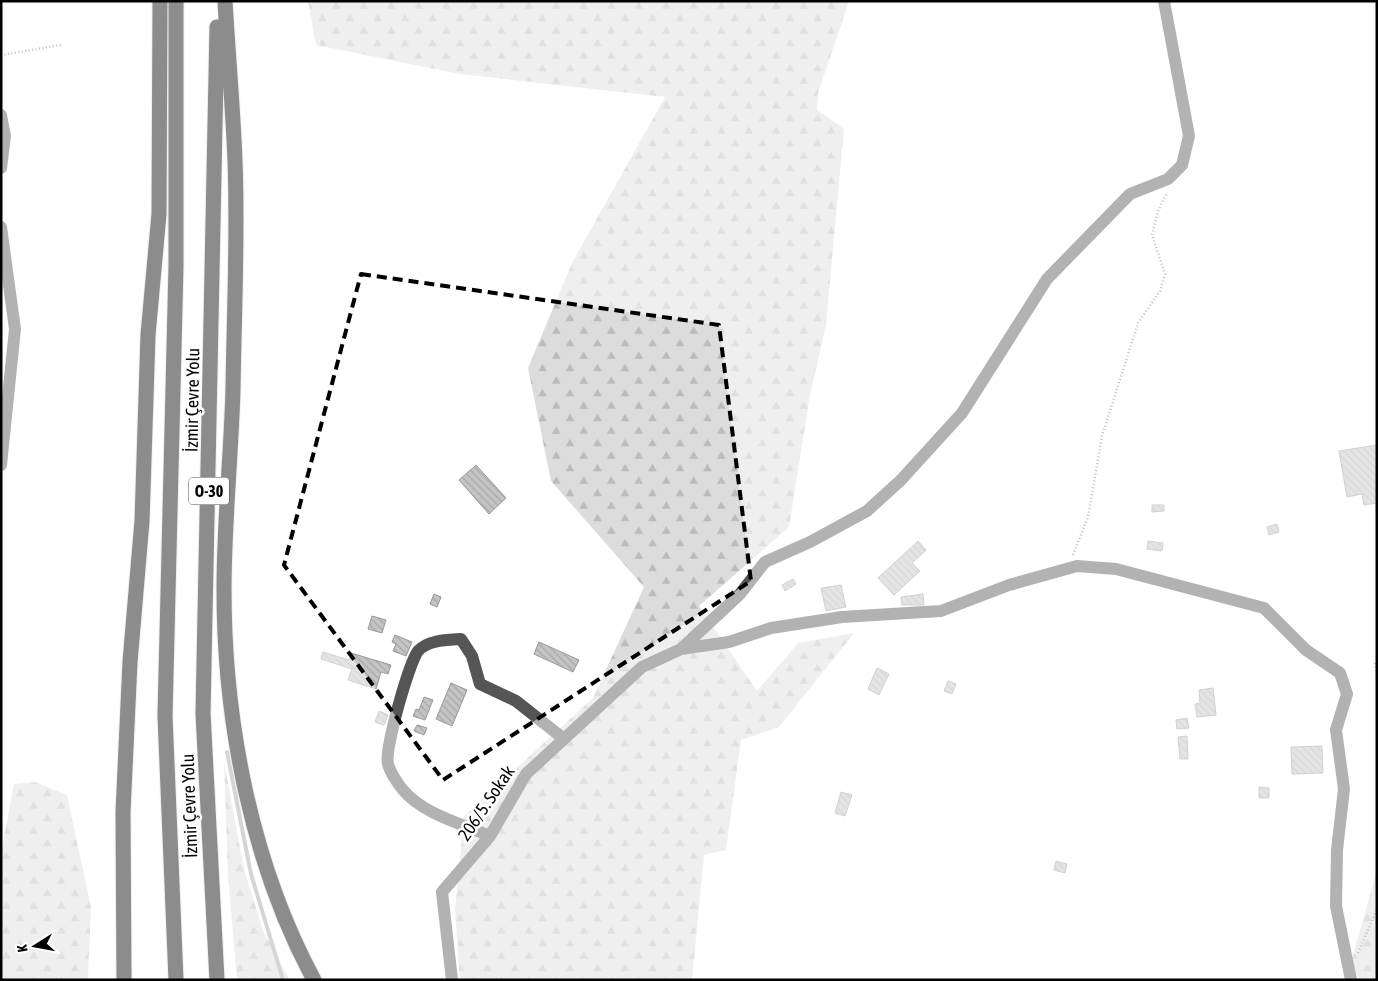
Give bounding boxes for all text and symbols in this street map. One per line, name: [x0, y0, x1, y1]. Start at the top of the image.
street label: İzmir Çevre Yolu: [181, 348, 203, 452]
road number: O-30: [189, 478, 229, 504]
street label: İzmir Çevre Yolu: [177, 754, 201, 858]
street label: 206/5. Sokak: [453, 761, 519, 844]
north arrow: [10, 921, 60, 971]
text: K: [14, 943, 31, 953]

